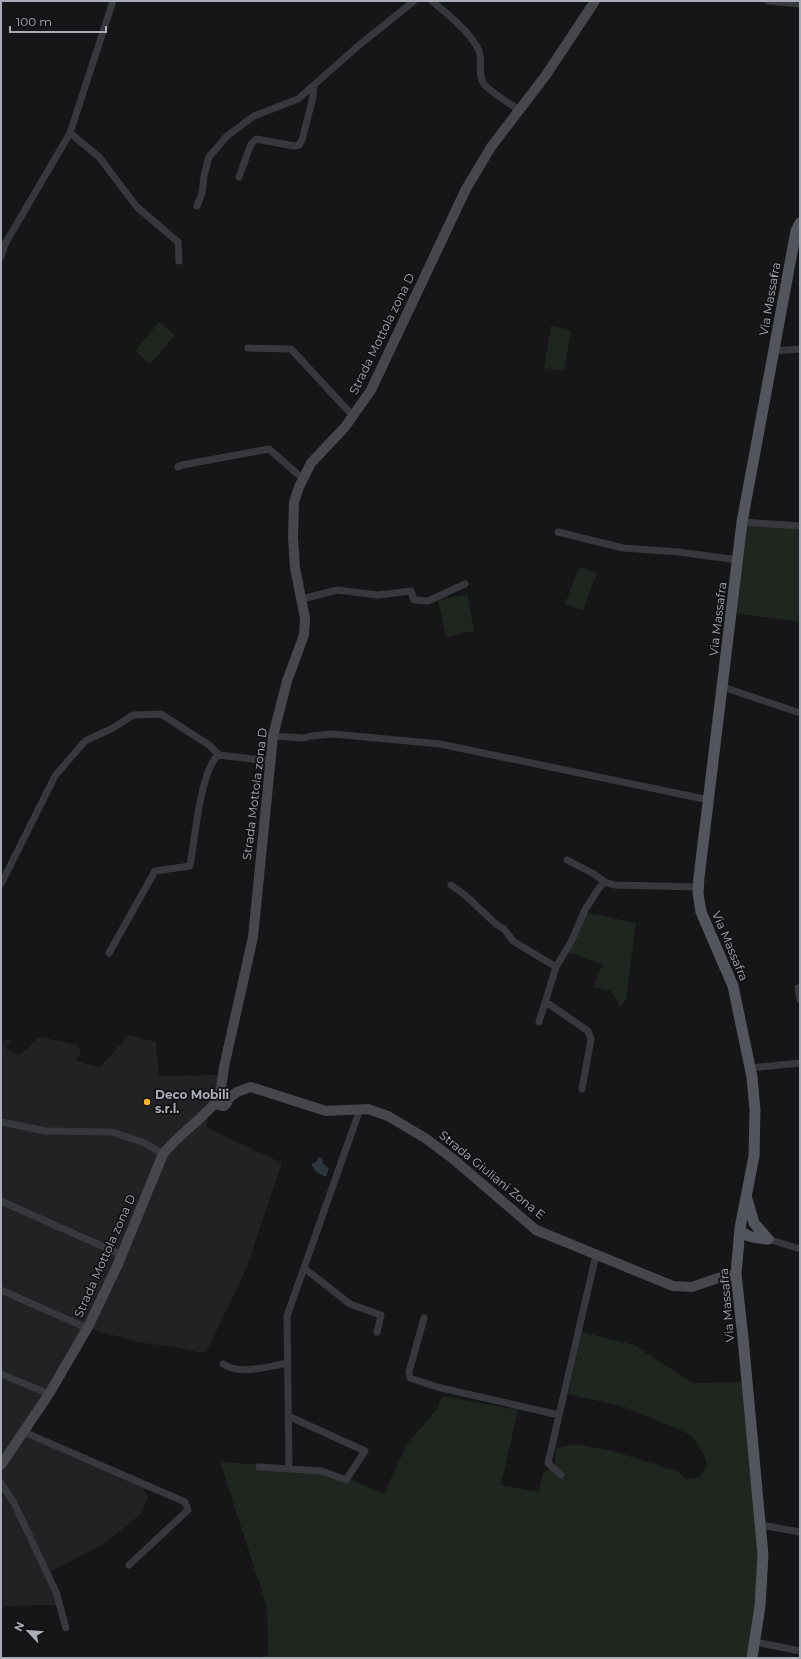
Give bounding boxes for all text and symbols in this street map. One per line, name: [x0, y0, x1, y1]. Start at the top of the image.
scale bar: [10, 8, 106, 34]
text: 100 m: [16, 14, 52, 29]
street label: Via Massafra: [756, 261, 783, 337]
street label: Strada Mottola zona D: [346, 271, 418, 397]
street label: Via Massafra: [706, 581, 729, 657]
street label: Strada Mottola zona D: [239, 727, 270, 861]
street label: Via Massafra: [709, 909, 752, 983]
place label: Deco Mobili s.r.l.: [155, 1087, 229, 1116]
marker: Deco Mobili s.r.l.: [142, 1097, 152, 1107]
street label: Strada Giuliani Zona E: [436, 1127, 548, 1222]
street label: Strada Mottola zona D: [71, 1192, 139, 1320]
street label: Via Massafra: [716, 1267, 737, 1343]
north arrow: [8, 1611, 48, 1651]
text: N: [11, 1620, 27, 1634]

